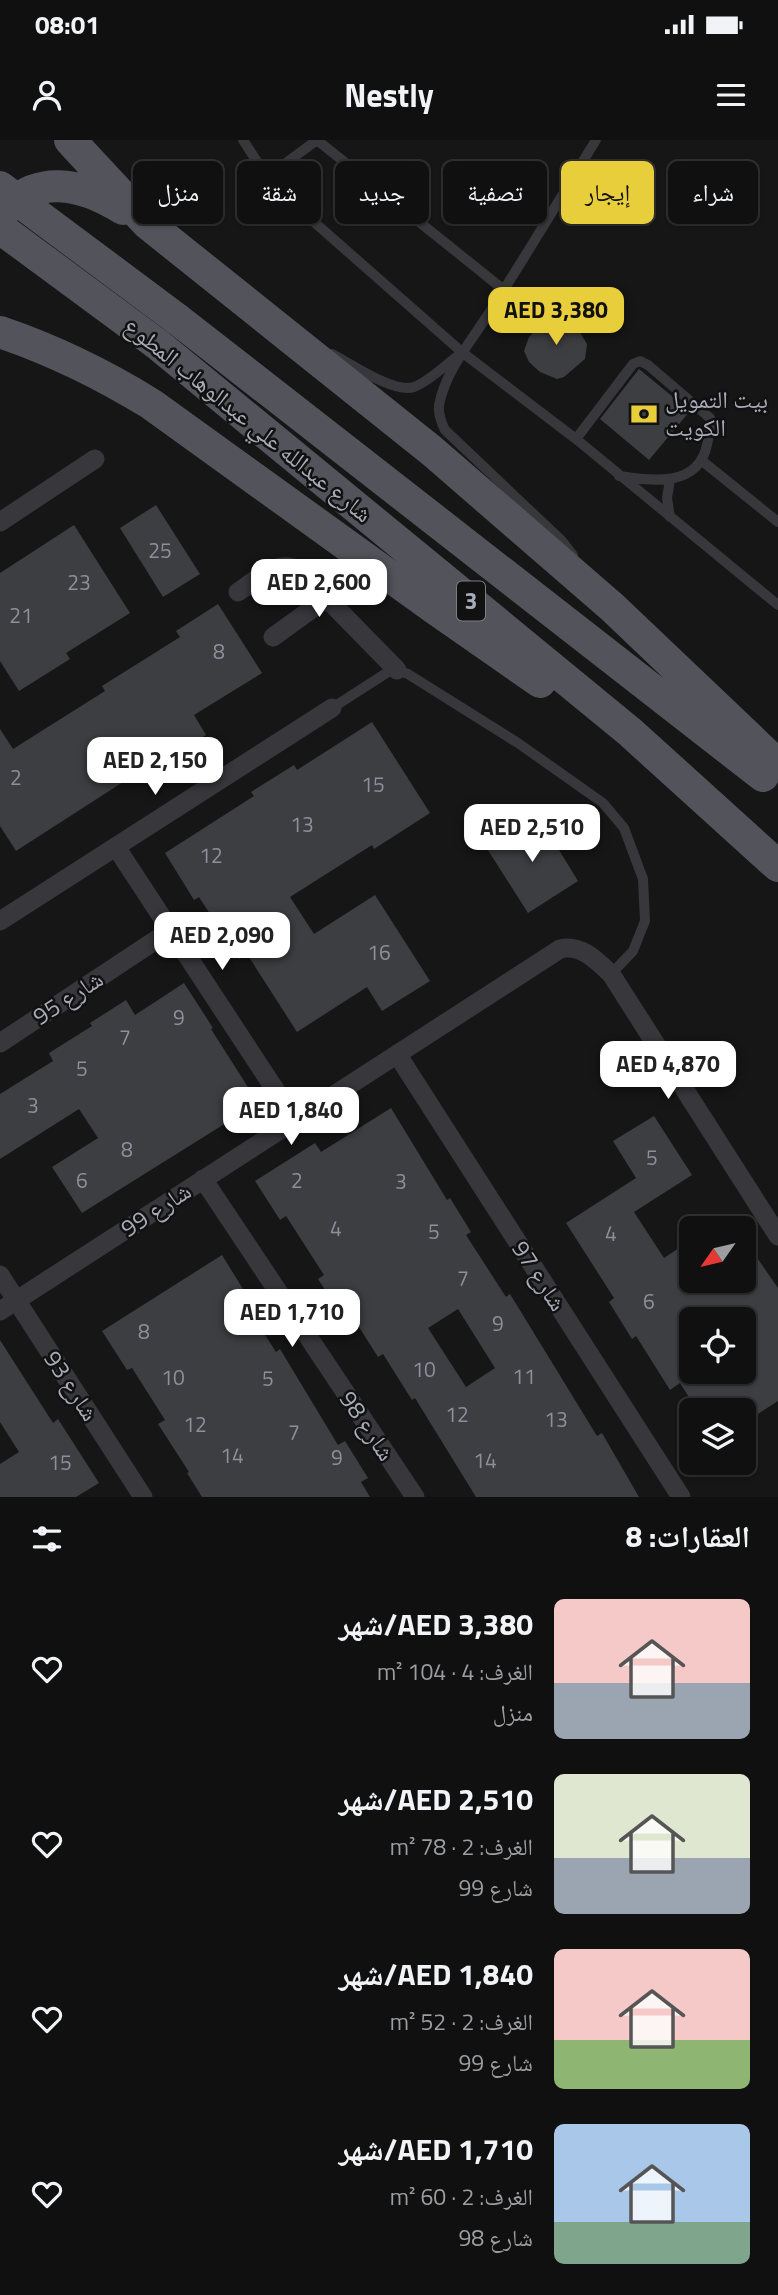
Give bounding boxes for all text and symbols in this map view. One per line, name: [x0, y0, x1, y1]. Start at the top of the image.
text: 08:01: [35, 5, 100, 44]
text: Nestly: [344, 71, 434, 119]
icon: person: [28, 76, 66, 114]
icon: menu: [712, 76, 750, 114]
chip: منزل: [133, 161, 223, 224]
chip: شقة: [237, 161, 321, 224]
chip: جديد: [335, 161, 429, 224]
chip: تصفية: [443, 161, 547, 224]
chip: إيجار: [561, 161, 654, 224]
chip: شراء: [668, 161, 758, 224]
pin: AED 3,380: [476, 288, 636, 347]
text: AED 3,380: [504, 292, 608, 327]
street label: شارع عبدالله علي عبدالوهاب المطوع: [115, 308, 380, 532]
place label: بيت التمويل الكويت: [665, 381, 768, 445]
bank icon: بيت التمويل الكويت: [629, 399, 659, 429]
house number: 25: [148, 534, 172, 566]
pin: AED 2,600: [239, 560, 399, 619]
text: AED 2,600: [267, 564, 371, 599]
house number: 23: [67, 566, 91, 598]
road number: 3: [457, 582, 485, 621]
house number: 21: [9, 599, 33, 631]
house number: 8: [213, 635, 225, 667]
pin: AED 2,150: [75, 738, 235, 797]
text: AED 2,150: [103, 742, 207, 777]
house number: 2: [10, 761, 22, 793]
house number: 15: [361, 768, 385, 800]
pin: AED 2,510: [452, 804, 612, 864]
house number: 13: [290, 808, 314, 840]
text: AED 2,510: [480, 809, 584, 844]
house number: 12: [199, 839, 223, 871]
pin: AED 2,090: [142, 912, 302, 972]
text: AED 2,090: [170, 917, 274, 952]
house number: 16: [367, 936, 391, 968]
street label: شارع 95: [25, 961, 110, 1033]
house number: 9: [173, 1001, 185, 1033]
house number: 7: [119, 1021, 131, 1053]
pin: AED 4,870: [588, 1042, 748, 1101]
text: AED 4,870: [616, 1046, 720, 1081]
house number: 5: [76, 1052, 88, 1084]
pin: AED 1,840: [211, 1088, 371, 1147]
house number: 3: [27, 1089, 39, 1121]
text: AED 1,840: [239, 1092, 343, 1127]
house number: 8: [121, 1133, 133, 1165]
house number: 5: [646, 1141, 658, 1173]
house number: 6: [76, 1164, 88, 1196]
house number: 2: [291, 1164, 303, 1196]
house number: 3: [395, 1165, 407, 1197]
street label: شارع 99: [113, 1173, 198, 1245]
house number: 4: [330, 1212, 342, 1244]
house number: 5: [428, 1215, 440, 1247]
north arrow: [679, 1216, 756, 1293]
map controls: [679, 1216, 756, 1475]
house number: 4: [605, 1217, 617, 1249]
street label: شارع 97: [504, 1233, 576, 1318]
house number: 7: [457, 1262, 469, 1294]
house number: 6: [643, 1285, 655, 1317]
pin: AED 1,710: [212, 1290, 372, 1349]
text: AED 1,710: [240, 1294, 344, 1329]
house number: 9: [492, 1307, 504, 1339]
button: locate: [679, 1307, 756, 1384]
house number: 8: [138, 1315, 150, 1347]
street label: شارع 93: [36, 1343, 108, 1428]
house number: 10: [412, 1353, 436, 1385]
house number: 11: [512, 1360, 536, 1392]
house number: 10: [161, 1361, 185, 1393]
house number: 5: [262, 1362, 274, 1394]
street label: شارع 98: [333, 1386, 401, 1466]
house number: 12: [445, 1398, 469, 1430]
button: layers: [679, 1398, 756, 1475]
house number: 13: [544, 1403, 568, 1435]
house number: 12: [183, 1408, 207, 1440]
house number: 7: [288, 1416, 300, 1448]
house number: 14: [220, 1439, 244, 1471]
house number: 14: [473, 1444, 497, 1476]
house number: 9: [331, 1445, 343, 1471]
house number: 15: [48, 1446, 72, 1478]
text: العقارات: 8: [625, 1513, 750, 1559]
icon: filters: [28, 1520, 66, 1558]
text: AED 3,380/شهر: [339, 1601, 533, 1647]
icon: home: [610, 1627, 694, 1711]
icon: heart: [28, 1650, 66, 1688]
text: الغرف: 4 · 104 m²: [377, 1654, 533, 1689]
text: منزل: [493, 1695, 533, 1730]
text: AED 2,510/شهر: [339, 1776, 533, 1822]
icon: home: [610, 1802, 694, 1886]
icon: heart: [28, 1825, 66, 1863]
text: الغرف: 2 · 78 m²: [390, 1829, 533, 1864]
text: شارع 99: [458, 1870, 533, 1905]
text: AED 1,840/شهر: [339, 1951, 533, 1997]
icon: home: [610, 1977, 694, 2061]
icon: heart: [28, 2000, 66, 2038]
text: الغرف: 2 · 52 m²: [390, 2004, 533, 2039]
text: شارع 99: [458, 2045, 533, 2080]
text: AED 1,710/شهر: [339, 2126, 533, 2172]
icon: home: [610, 2152, 694, 2236]
icon: heart: [28, 2175, 66, 2213]
text: الغرف: 2 · 60 m²: [390, 2179, 533, 2214]
text: شارع 98: [458, 2220, 533, 2255]

